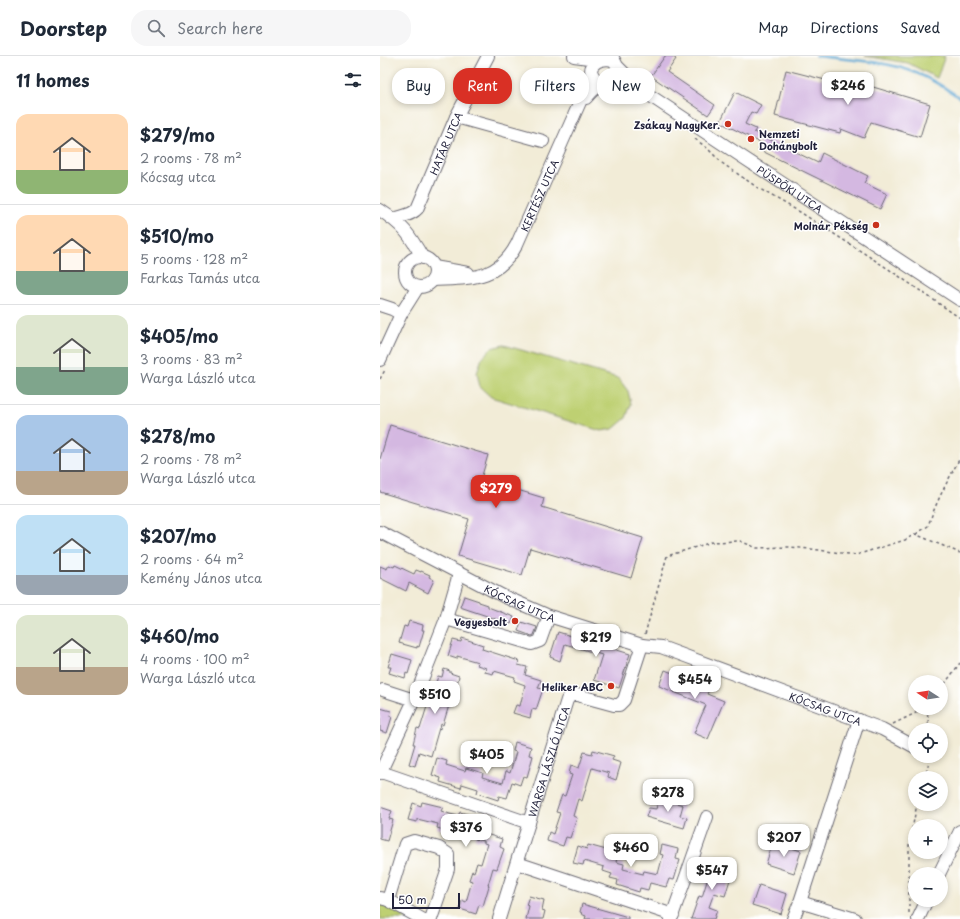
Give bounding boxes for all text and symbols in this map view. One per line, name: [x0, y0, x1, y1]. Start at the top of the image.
search box: [131, 10, 411, 46]
text: Doorstep: [20, 14, 107, 42]
text: Search here: [177, 16, 263, 39]
icon: search: [145, 17, 167, 39]
text: Map: [758, 17, 788, 38]
text: Directions: [810, 17, 878, 38]
text: Saved: [900, 17, 940, 38]
text: 11 homes: [16, 67, 90, 93]
chip: Buy: [392, 68, 445, 104]
chip: Rent: [453, 68, 512, 104]
chip: Filters: [520, 68, 589, 104]
chip: New: [597, 68, 655, 104]
icon: filters: [342, 69, 364, 91]
pin: $246: [824, 72, 872, 106]
text: $246: [831, 75, 865, 94]
street label: HATÁR UTCA: [425, 108, 465, 177]
place label: Zsákay NagyKer.: [634, 117, 720, 133]
marker: Zsákay NagyKer.: [723, 119, 733, 129]
text: $279/mo: [140, 122, 215, 148]
place label: Nemzeti Dohánybolt: [759, 126, 818, 153]
icon: home: [48, 130, 96, 178]
marker: Nemzeti Dohánybolt: [746, 134, 756, 144]
text: 2 rooms · 78 m²: [140, 148, 242, 167]
street label: KERTÉSZ UTCA: [516, 156, 561, 233]
street label: PÜSPÖKI UTCA: [754, 161, 827, 216]
text: Kócsag utca: [140, 167, 215, 186]
place label: Molnár Pékség: [794, 218, 868, 233]
marker: Molnár Pékség: [871, 220, 881, 230]
text: $510/mo: [140, 223, 214, 249]
icon: home: [48, 231, 96, 279]
text: 5 rooms · 128 m²: [140, 249, 248, 268]
text: Farkas Tamás utca: [140, 268, 260, 287]
text: $405/mo: [140, 323, 218, 349]
icon: home: [48, 331, 96, 379]
text: 3 rooms · 83 m²: [140, 349, 243, 368]
text: Warga László utca: [140, 368, 255, 387]
text: $278/mo: [140, 423, 215, 449]
icon: home: [48, 431, 96, 479]
text: 2 rooms · 78 m²: [140, 449, 242, 468]
text: Warga László utca: [140, 468, 255, 487]
pin: $279: [472, 475, 520, 509]
text: $279: [480, 478, 512, 497]
text: $207/mo: [140, 523, 216, 549]
icon: home: [48, 531, 96, 579]
text: 2 rooms · 64 m²: [140, 549, 244, 568]
text: Kemény János utca: [140, 568, 262, 587]
street label: KÓCSAG UTCA: [482, 580, 558, 625]
place label: Vegyesbolt: [454, 614, 507, 630]
marker: Vegyesbolt: [510, 616, 520, 626]
text: $460/mo: [140, 623, 219, 649]
pin: $219: [572, 624, 620, 658]
text: $219: [580, 627, 612, 646]
icon: home: [48, 631, 96, 679]
text: 4 rooms · 100 m²: [140, 649, 250, 668]
pin: $454: [671, 666, 719, 700]
text: Warga László utca: [140, 668, 255, 687]
text: $454: [678, 669, 712, 688]
north arrow: [908, 675, 948, 715]
map controls: [908, 675, 948, 907]
place label: Heliker ABC: [542, 679, 604, 694]
pin: $510: [411, 681, 459, 715]
marker: Heliker ABC: [606, 681, 616, 691]
text: $510: [419, 684, 451, 703]
street label: KÓCSAG UTCA: [787, 688, 864, 729]
street label: WARGA LÁSZLÓ UTCA: [524, 704, 572, 819]
button: locate: [908, 723, 948, 763]
pin: $405: [463, 741, 511, 775]
text: $405: [469, 744, 505, 763]
button: layers: [908, 771, 948, 811]
pin: $278: [644, 779, 692, 813]
text: $278: [652, 782, 684, 801]
pin: $376: [442, 814, 490, 848]
text: $376: [450, 817, 482, 836]
button: +: [908, 819, 948, 859]
pin: $207: [760, 824, 808, 858]
text: $207: [767, 827, 801, 846]
pin: $460: [607, 834, 655, 868]
text: $460: [613, 837, 649, 856]
pin: $547: [688, 857, 736, 891]
text: $547: [696, 860, 728, 879]
button: −: [908, 867, 948, 907]
scale bar: [392, 891, 460, 910]
text: 50 m: [398, 891, 427, 908]

